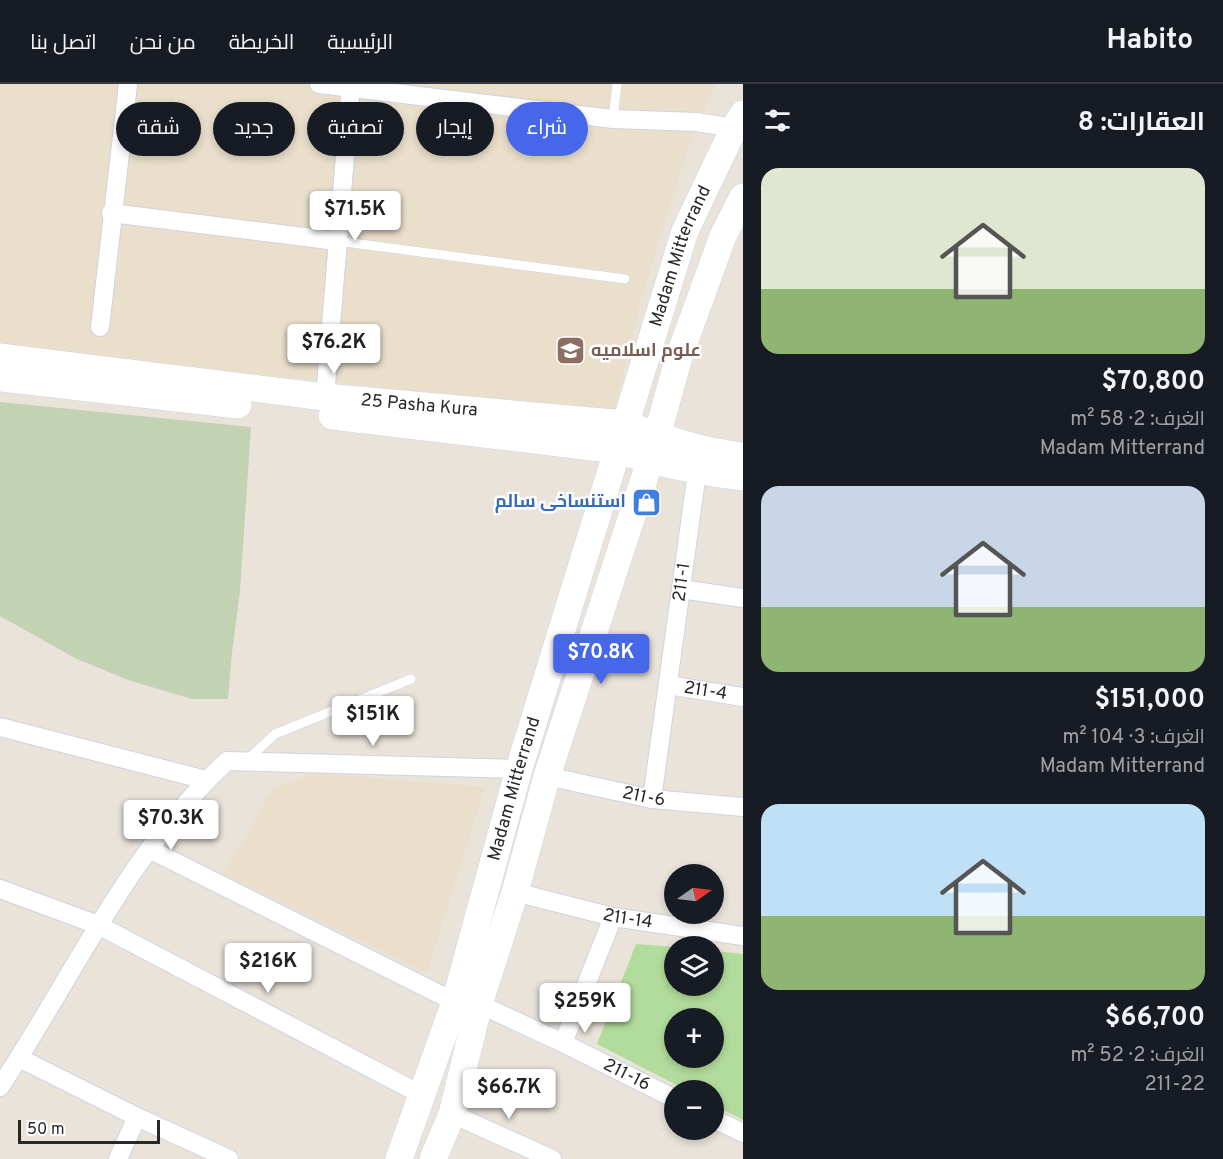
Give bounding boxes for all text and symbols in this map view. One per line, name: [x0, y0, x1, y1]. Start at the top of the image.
text: Habito: [1106, 23, 1193, 59]
text: اتصل بنا: [30, 30, 97, 57]
text: من نحن: [130, 30, 196, 57]
text: الخريطة: [229, 30, 294, 57]
text: الرئيسية: [327, 30, 393, 57]
chip: شقة: [116, 102, 201, 156]
chip: جديد: [213, 102, 295, 156]
chip: تصفية: [307, 102, 404, 156]
chip: إيجار: [416, 102, 494, 156]
chip: شراء: [506, 102, 588, 156]
icon: filters: [761, 104, 794, 137]
text: العقارات: 8: [1078, 107, 1205, 140]
street label: Madam Mitterrand: [645, 182, 716, 330]
pin: $71.5K: [306, 191, 404, 242]
text: $71.5K: [324, 197, 386, 223]
icon: home: [929, 207, 1037, 315]
pin: $76.2K: [285, 324, 383, 375]
text: $76.2K: [301, 330, 367, 356]
school or university icon: علوم اسلاميه: [554, 335, 586, 367]
place label: علوم اسلاميه: [591, 340, 701, 363]
text: $70,800: [1102, 366, 1205, 399]
street label: 25 Pasha Kura: [360, 389, 479, 422]
text: الغرف: 2 · 58 m²: [1070, 407, 1205, 433]
text: Madam Mitterrand: [1040, 436, 1205, 462]
shop icon: استنساخی سالم: [631, 486, 663, 518]
place label: استنساخی سالم: [495, 491, 626, 514]
icon: home: [929, 525, 1037, 633]
street label: 211-1: [668, 561, 696, 603]
pin: $70.8K: [552, 634, 650, 685]
text: $70.8K: [567, 640, 635, 666]
street label: 211-4: [682, 676, 729, 706]
text: $151,000: [1094, 684, 1205, 717]
pin: $151K: [331, 696, 415, 747]
text: $151K: [346, 702, 400, 728]
street label: Madam Mitterrand: [483, 714, 546, 863]
text: الغرف: 3 · 104 m²: [1062, 725, 1205, 751]
text: Madam Mitterrand: [1040, 754, 1205, 780]
street label: 211-6: [620, 781, 666, 812]
pin: $70.3K: [122, 800, 220, 851]
text: $70.3K: [138, 806, 204, 832]
icon: home: [929, 843, 1037, 951]
north arrow: [664, 864, 724, 924]
map controls: [664, 864, 724, 1140]
street label: 211-14: [600, 903, 654, 934]
button: layers: [664, 936, 724, 996]
pin: $216K: [226, 943, 310, 994]
text: $216K: [239, 949, 297, 975]
pin: $259K: [543, 983, 627, 1034]
text: $259K: [554, 989, 616, 1015]
text: $66,700: [1105, 1002, 1205, 1035]
button: +: [664, 1008, 724, 1068]
text: الغرف: 2 · 52 m²: [1070, 1043, 1205, 1069]
street label: 211-16: [599, 1053, 654, 1096]
pin: $66.7K: [460, 1069, 558, 1120]
text: 211-22: [1144, 1072, 1205, 1098]
text: $66.7K: [477, 1075, 541, 1101]
button: −: [664, 1080, 724, 1140]
scale bar: [18, 1117, 160, 1144]
text: 50 m: [27, 1120, 65, 1140]

